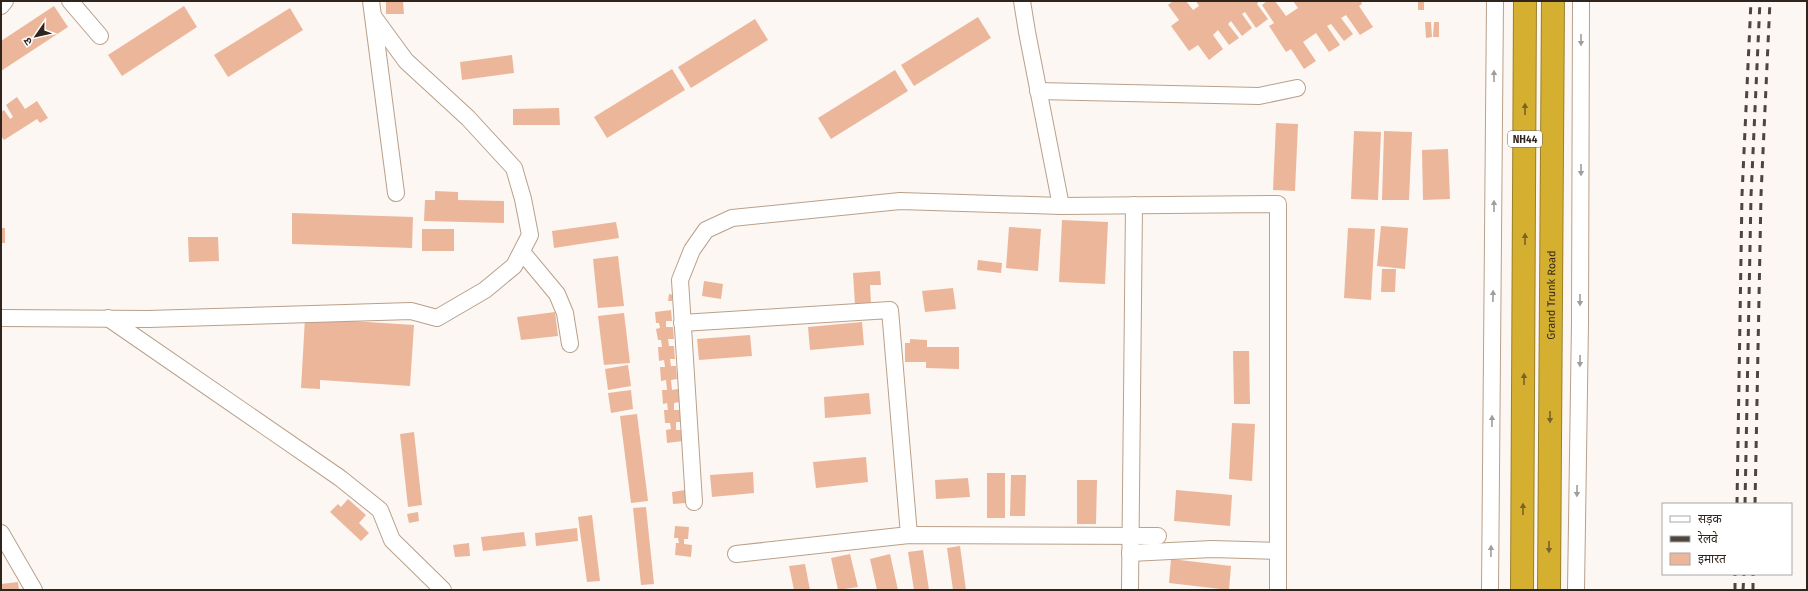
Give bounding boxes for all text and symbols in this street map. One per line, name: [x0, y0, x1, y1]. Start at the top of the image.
north arrow: [16, 16, 56, 56]
one-way arrow: [1578, 34, 1584, 47]
text: उ: [21, 35, 35, 48]
one-way arrow: [1491, 69, 1497, 82]
one-way arrow: [1522, 102, 1528, 115]
road number: NH44: [1508, 131, 1542, 147]
one-way arrow: [1578, 164, 1584, 177]
one-way arrow: [1491, 199, 1497, 212]
one-way arrow: [1521, 233, 1528, 245]
street label: Grand Trunk Road: [1545, 250, 1558, 340]
one-way arrow: [1490, 289, 1496, 302]
one-way arrow: [1577, 294, 1583, 307]
one-way arrow: [1576, 355, 1583, 367]
one-way arrow: [1521, 372, 1527, 385]
one-way arrow: [1547, 411, 1553, 424]
one-way arrow: [1489, 414, 1495, 427]
one-way arrow: [1574, 485, 1580, 498]
one-way arrow: [1520, 502, 1526, 515]
legend: [1662, 503, 1792, 575]
text: सड़क: [1698, 512, 1723, 526]
text: रेलवे: [1698, 531, 1718, 546]
one-way arrow: [1546, 541, 1552, 554]
one-way arrow: [1488, 544, 1494, 557]
text: इमारत: [1698, 552, 1727, 566]

